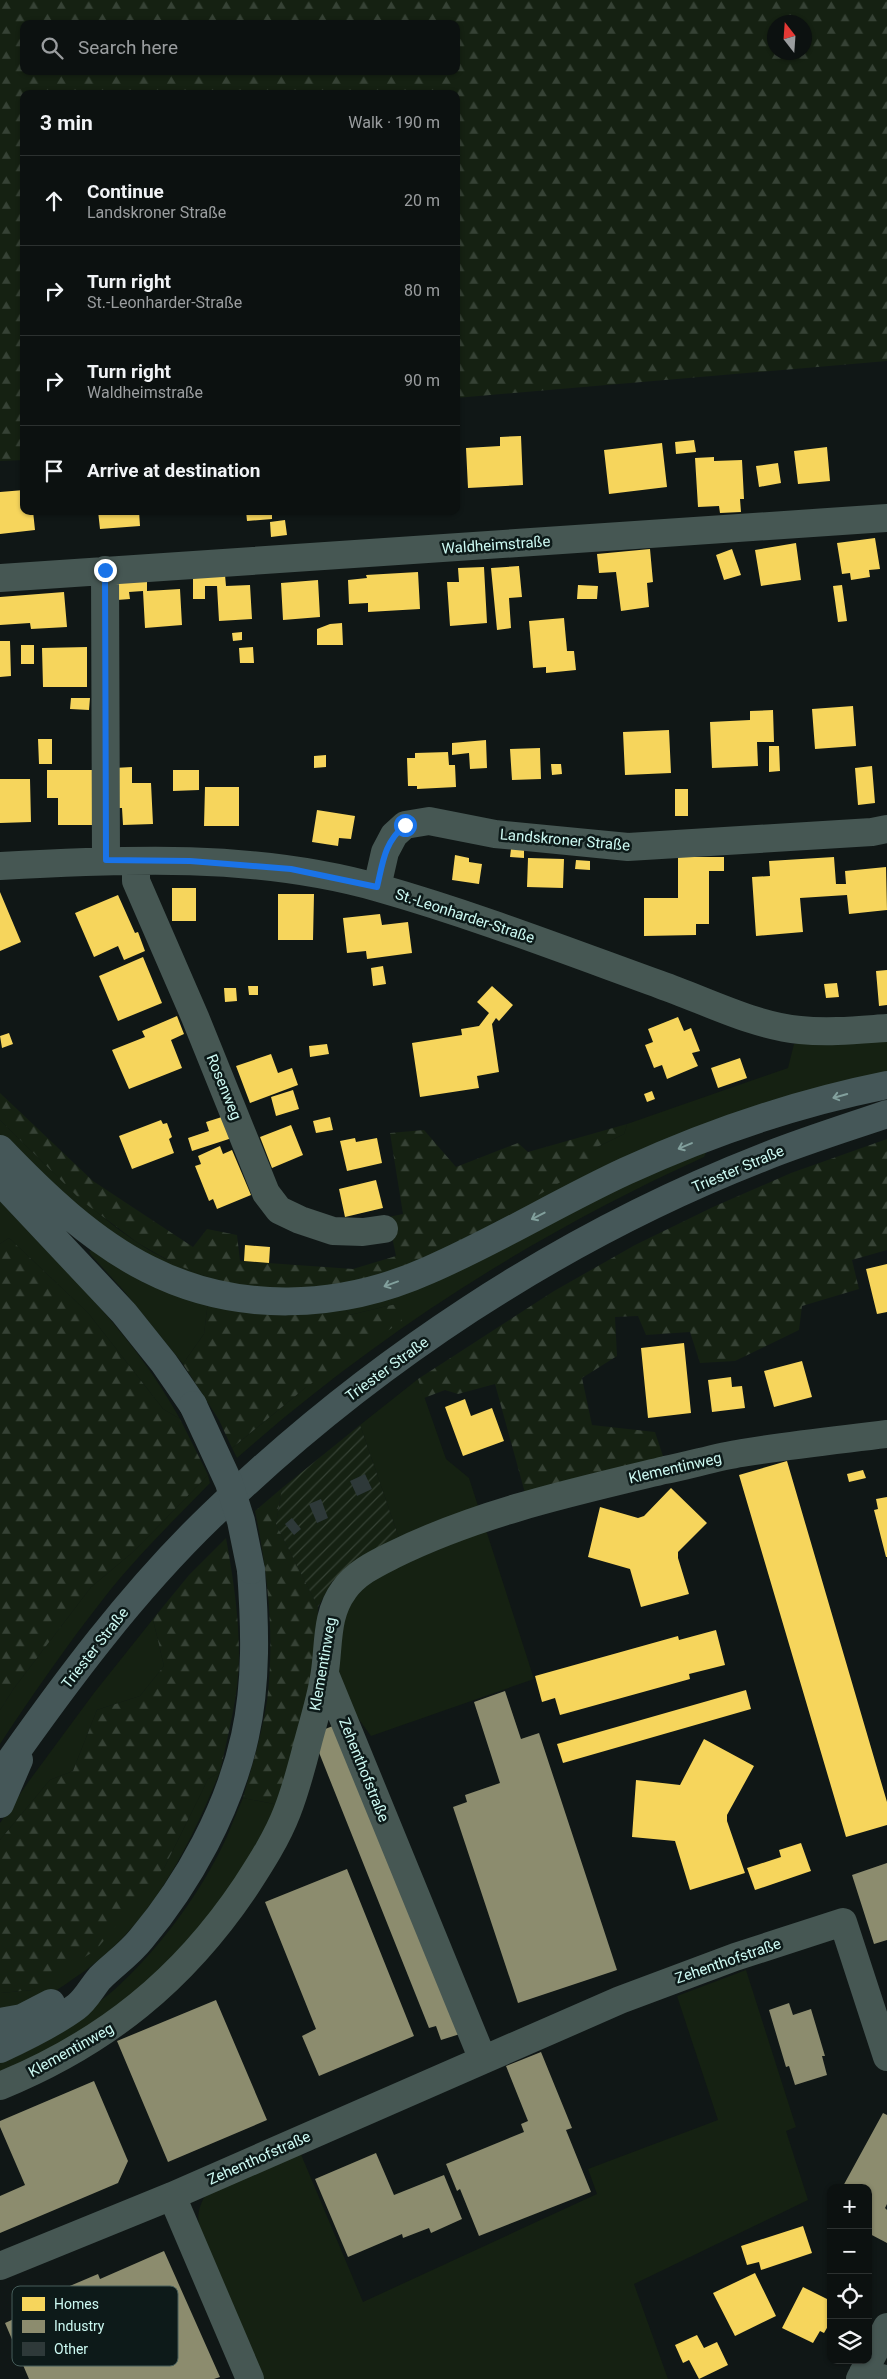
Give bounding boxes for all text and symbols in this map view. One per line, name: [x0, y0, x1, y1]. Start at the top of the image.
north arrow: [767, 15, 812, 60]
search box: [20, 20, 460, 75]
icon: search: [38, 34, 66, 62]
text: Search here: [78, 36, 178, 59]
text: 3 min: [40, 111, 93, 135]
text: Walk · 190 m: [348, 113, 440, 132]
text: Continue: [87, 180, 164, 203]
icon: ahead: [40, 187, 68, 215]
text: 20 m: [404, 191, 440, 210]
text: Landskroner Straße: [87, 203, 226, 222]
text: Turn right: [87, 270, 171, 293]
icon: right: [40, 277, 68, 305]
text: 80 m: [404, 281, 440, 300]
text: St.-Leonharder-Straße: [87, 293, 242, 312]
text: Turn right: [87, 360, 171, 383]
icon: right: [40, 367, 68, 395]
text: 90 m: [404, 371, 440, 390]
text: Waldheimstraße: [87, 383, 203, 402]
icon: arrive: [40, 457, 68, 485]
text: Arrive at destination: [87, 459, 260, 482]
street label: Waldheimstraße: [441, 532, 551, 558]
route end: [94, 559, 117, 582]
route start: [394, 814, 417, 837]
street label: Landskroner Straße: [499, 825, 631, 855]
street label: St.-Leonharder-Straße: [393, 885, 537, 947]
street label: Rosenweg: [203, 1051, 245, 1123]
one-way arrow: [832, 1092, 848, 1101]
one-way arrow: [678, 1142, 693, 1152]
street label: Triester Straße: [689, 1142, 787, 1196]
one-way arrow: [531, 1211, 546, 1221]
one-way arrow: [384, 1280, 400, 1289]
street label: Triester Straße: [342, 1333, 432, 1405]
street label: Klementinweg: [627, 1449, 723, 1487]
street label: Triester Straße: [58, 1604, 132, 1692]
street label: Klementinweg: [306, 1616, 340, 1712]
street label: Zehenthofstraße: [335, 1715, 393, 1825]
street label: Zehenthofstraße: [673, 1934, 783, 1988]
street label: Klementinweg: [25, 2019, 117, 2081]
street label: Zehenthofstraße: [205, 2127, 313, 2189]
map controls: [827, 2184, 872, 2364]
button: +: [827, 2184, 872, 2229]
button: −: [827, 2229, 872, 2274]
button: locate: [827, 2274, 872, 2319]
legend: [12, 2286, 178, 2366]
text: Homes: [54, 2296, 99, 2312]
text: Industry: [54, 2318, 105, 2334]
button: layers: [827, 2319, 872, 2364]
text: Other: [54, 2341, 88, 2357]

